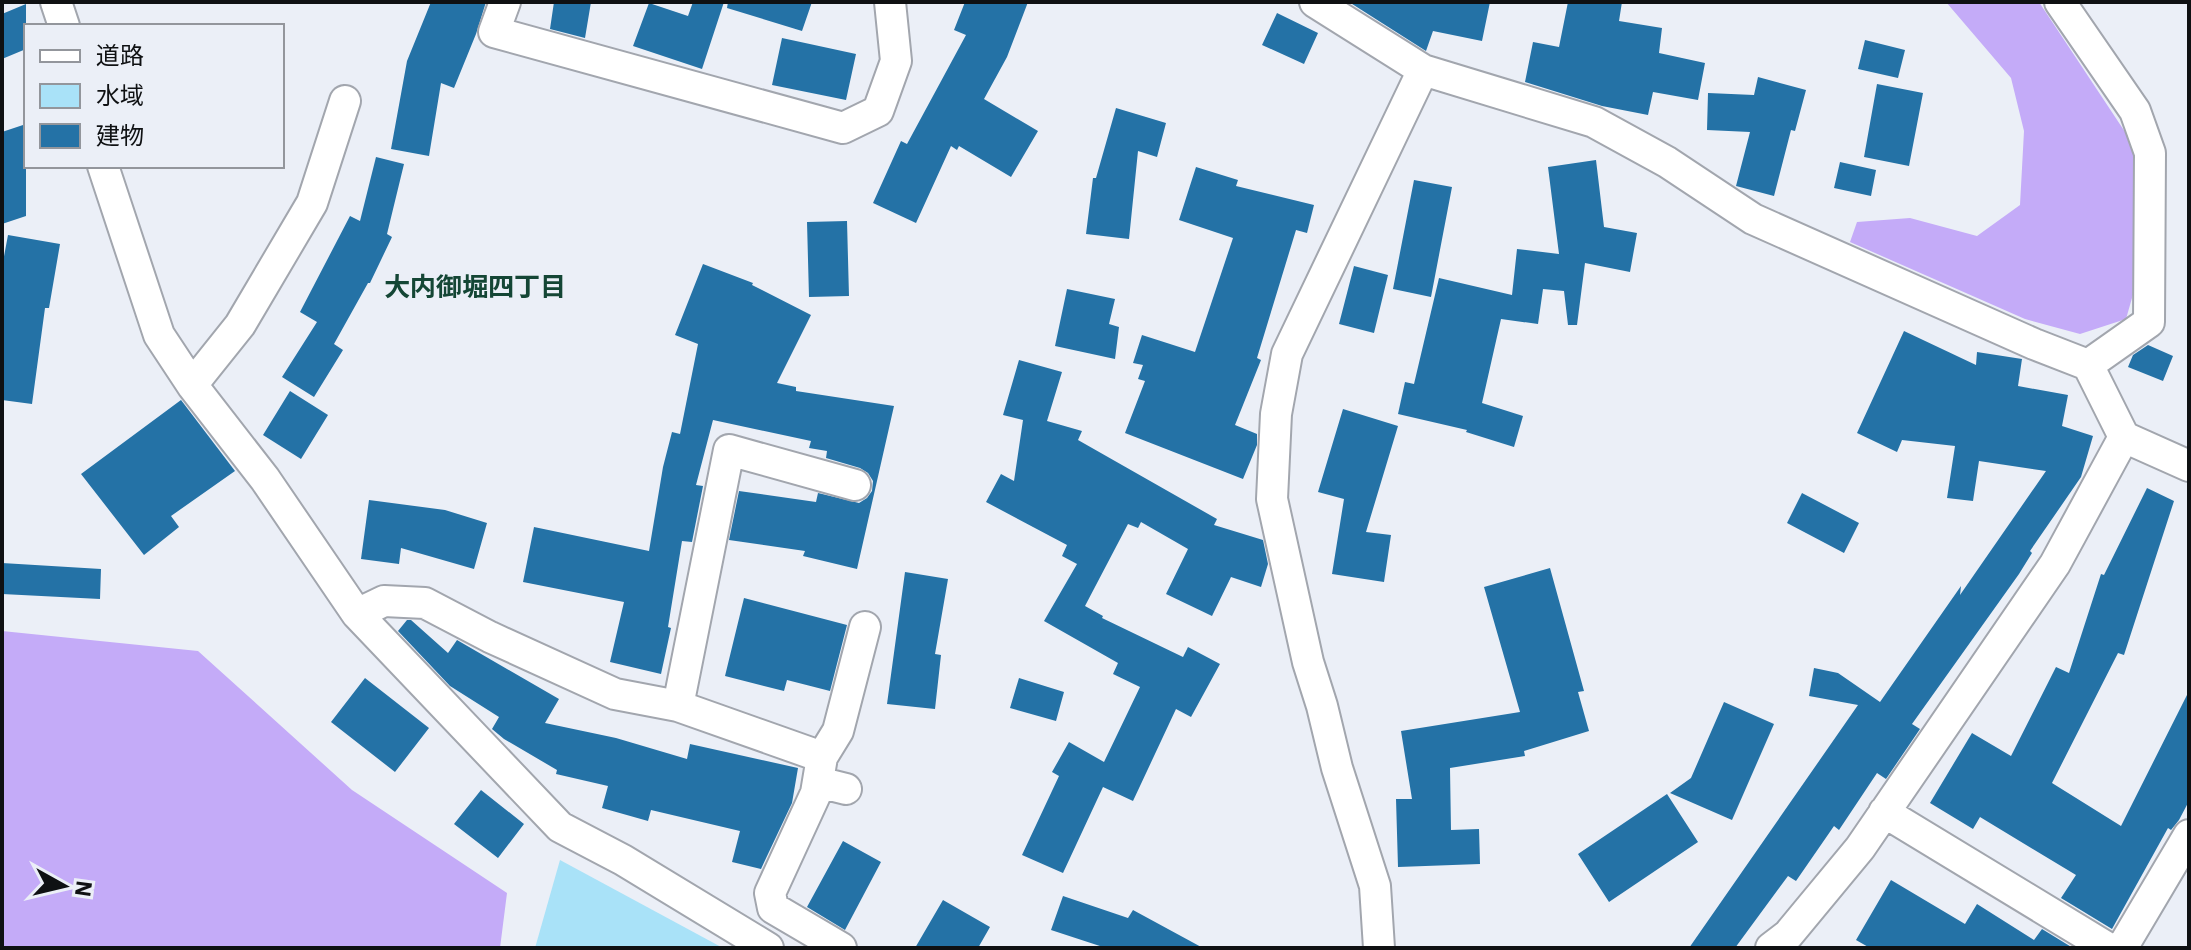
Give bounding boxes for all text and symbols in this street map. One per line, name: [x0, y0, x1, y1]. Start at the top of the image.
legend: [24, 24, 284, 168]
text: 道路: [96, 39, 144, 71]
text: 水域: [96, 79, 144, 111]
text: 建物: [96, 119, 144, 151]
district label: 大内御堀四丁目: [384, 269, 566, 303]
north arrow: [24, 846, 104, 926]
text: N: [69, 879, 100, 899]

